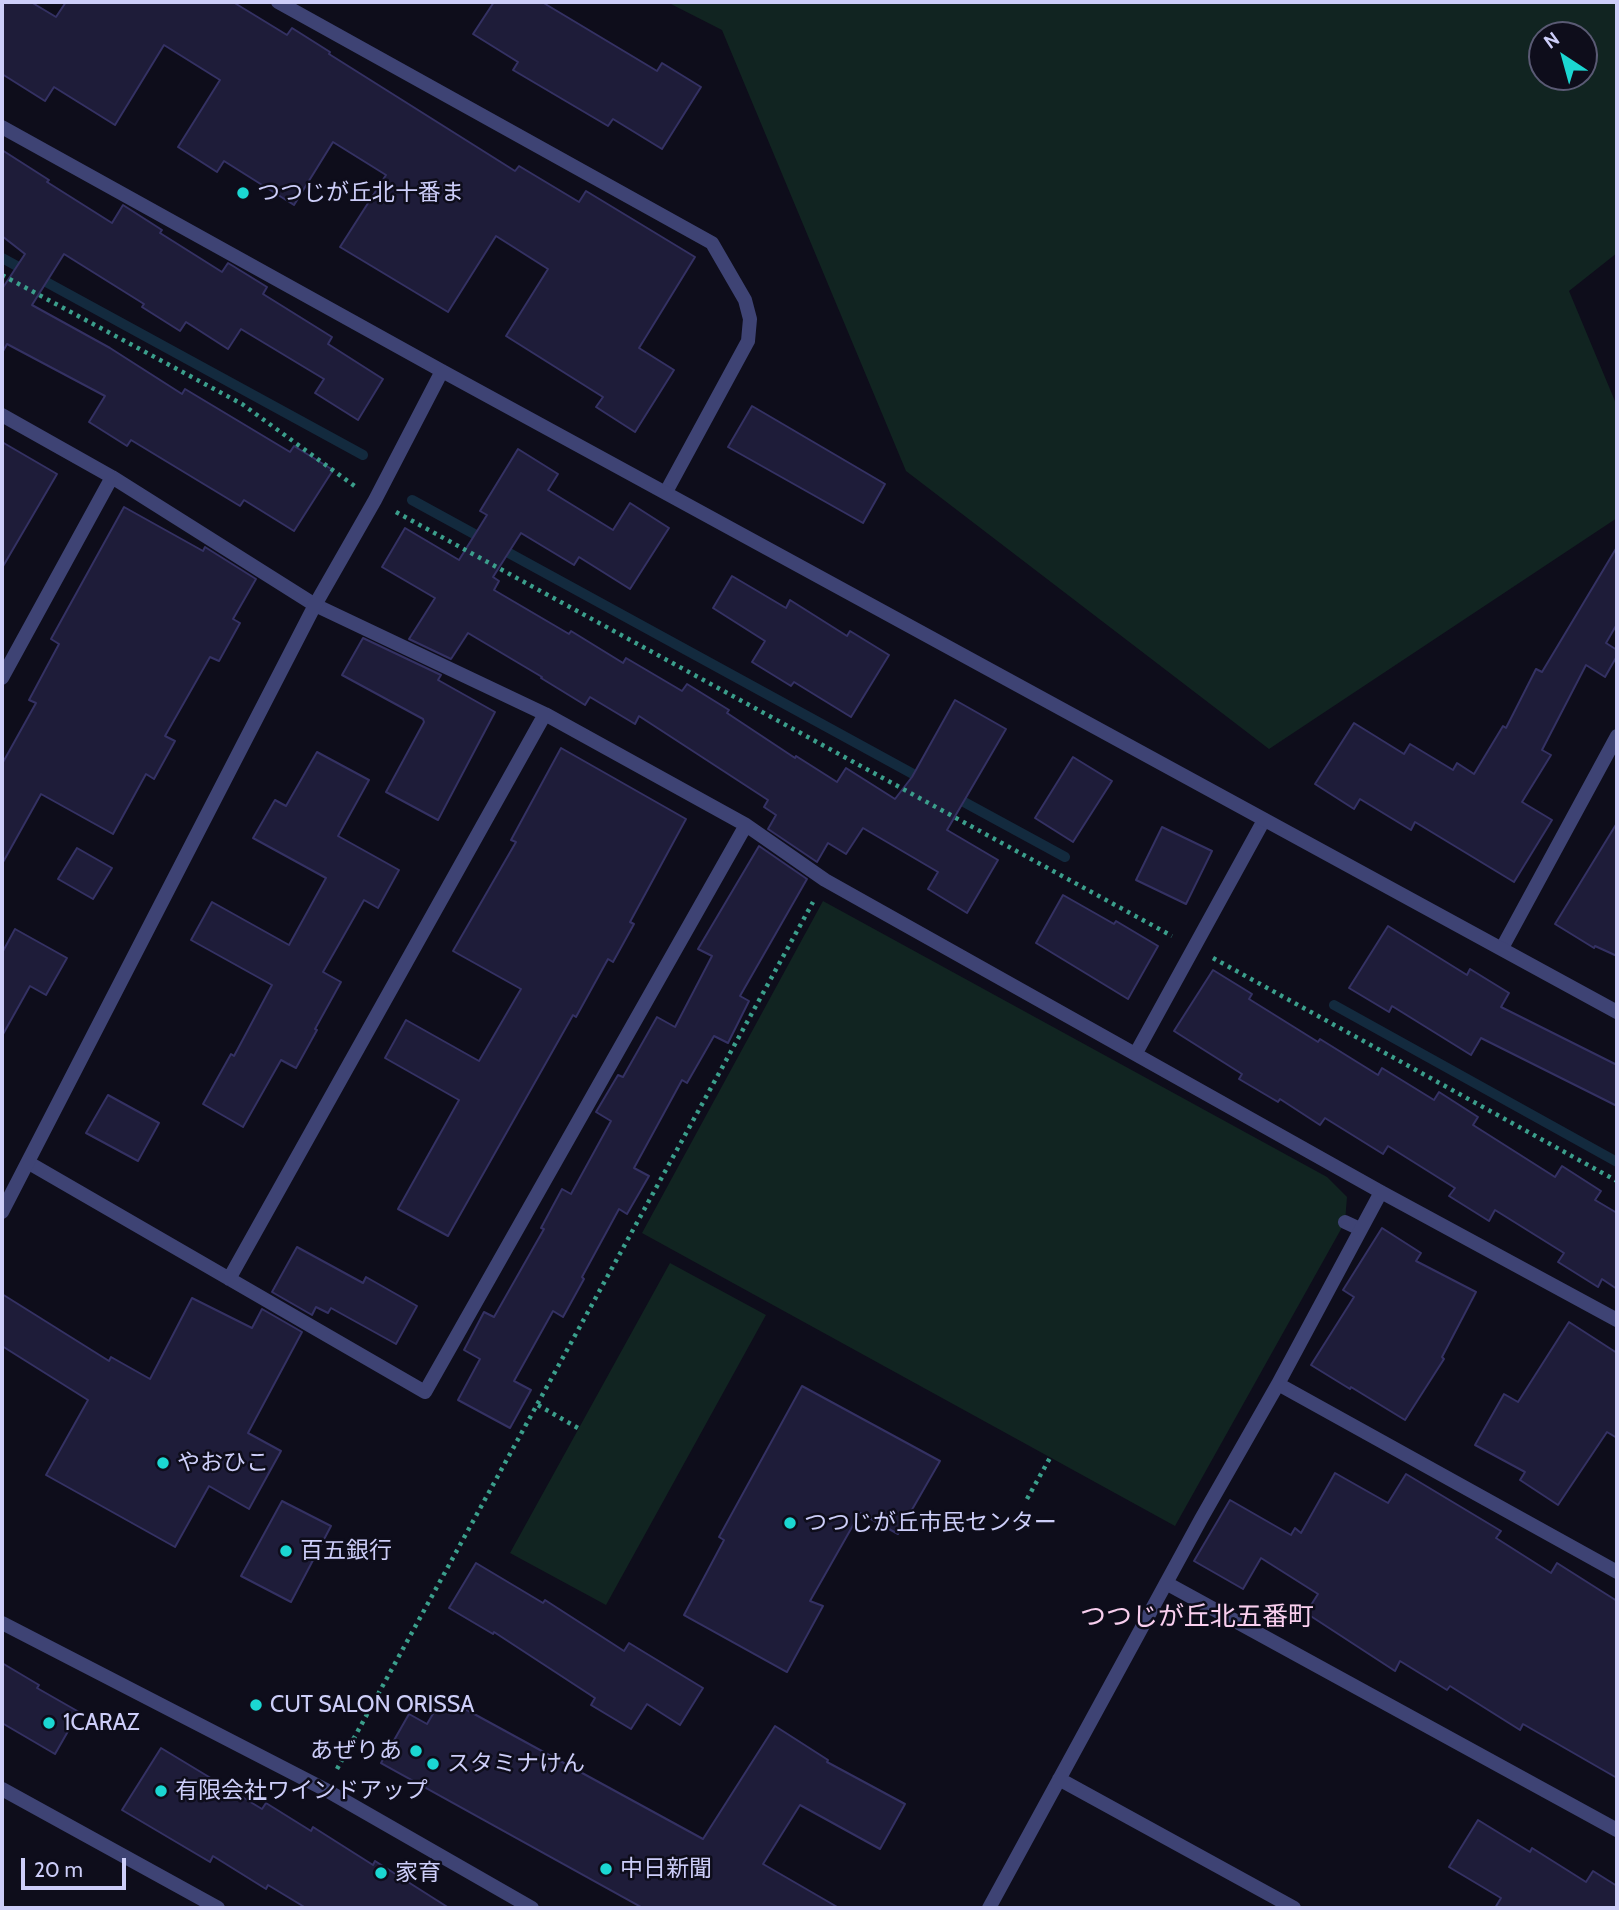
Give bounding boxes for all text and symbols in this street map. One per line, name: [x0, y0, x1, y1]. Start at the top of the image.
north arrow: [1528, 21, 1598, 91]
text: N: [1539, 27, 1564, 53]
place label: つつじが丘北十番ま: [257, 179, 464, 207]
marker: つつじが丘北十番ま: [235, 185, 251, 201]
place label: やおひこ: [177, 1449, 269, 1477]
marker: やおひこ: [155, 1455, 171, 1471]
place label: つつじが丘市民センター: [804, 1509, 1057, 1537]
marker: つつじが丘市民センター: [782, 1515, 798, 1531]
place label: 百五銀行: [300, 1537, 392, 1565]
marker: 百五銀行: [278, 1543, 294, 1559]
district label: つつじが丘北五番町: [1080, 1601, 1314, 1633]
place label: CUT SALON ORISSA: [270, 1691, 474, 1719]
marker: CUT SALON ORISSA: [248, 1697, 264, 1713]
place label: 1CARAZ: [63, 1709, 139, 1737]
marker: 1CARAZ: [41, 1715, 57, 1731]
place label: あぜりあ: [310, 1737, 402, 1765]
marker: あぜりあ: [408, 1743, 424, 1759]
place label: スタミナけん: [447, 1750, 585, 1778]
marker: スタミナけん: [425, 1756, 441, 1772]
place label: 有限会社ワインドアップ: [175, 1777, 428, 1805]
marker: 有限会社ワインドアップ: [153, 1783, 169, 1799]
scale bar: [24, 1843, 130, 1887]
place label: 中日新聞: [620, 1855, 712, 1883]
text: 20 m: [34, 1857, 83, 1882]
place label: 家育: [395, 1859, 441, 1887]
marker: 中日新聞: [598, 1861, 614, 1877]
marker: 家育: [373, 1865, 389, 1881]

